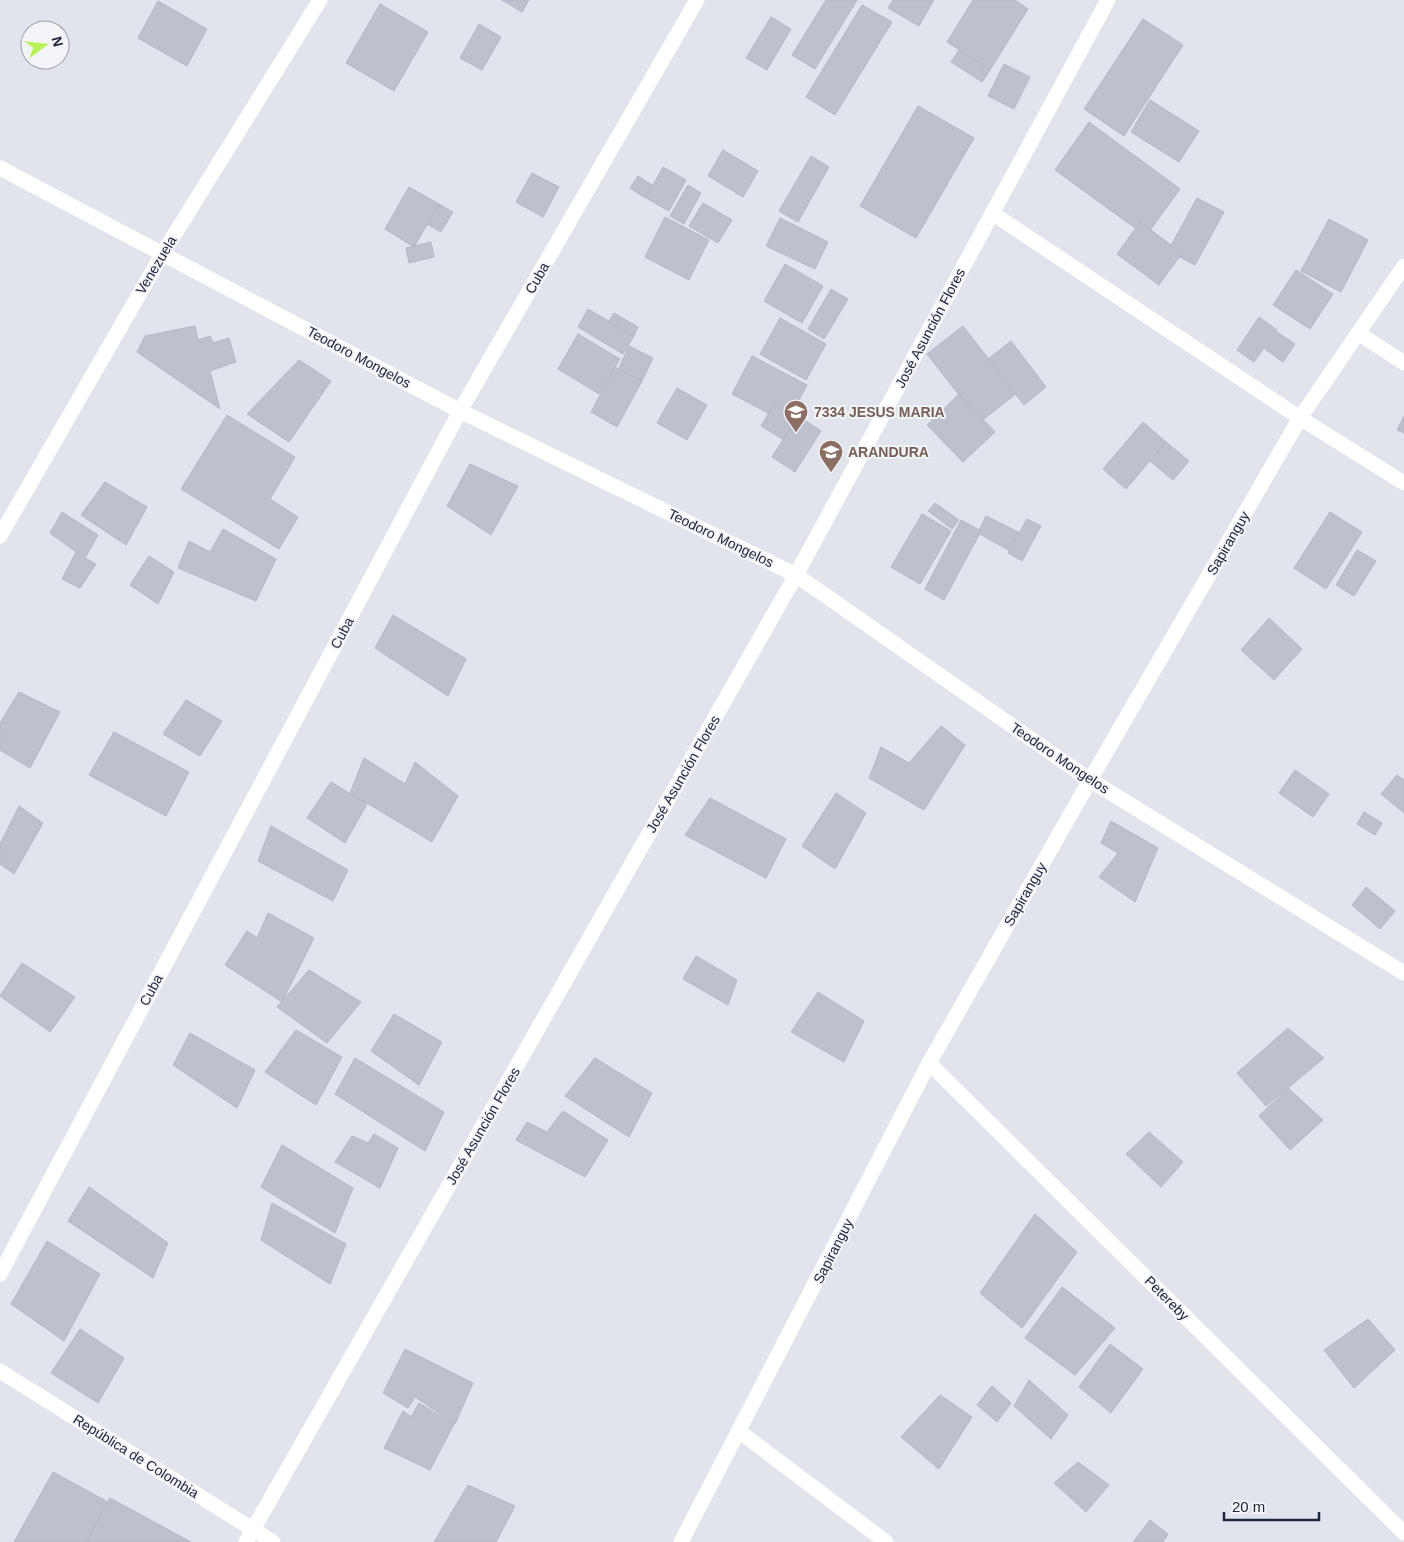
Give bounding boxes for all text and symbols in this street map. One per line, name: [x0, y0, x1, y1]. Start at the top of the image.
north arrow: [20, 20, 70, 70]
text: N: [49, 35, 67, 49]
street label: Venezuela: [132, 233, 180, 297]
street label: Cuba: [522, 259, 552, 296]
street label: José Asunción Flores: [892, 265, 968, 391]
street label: Teodoro Mongelos: [304, 323, 414, 391]
school or university icon: 7334 JESUS MARIA: [783, 399, 809, 433]
place label: 7334 JESUS MARIA: [814, 404, 945, 420]
school or university icon: ARANDURA: [818, 439, 844, 473]
place label: ARANDURA: [848, 444, 929, 460]
street label: Teodoro Mongelos: [666, 506, 776, 570]
street label: Sapiranguy: [1203, 508, 1253, 578]
street label: Cuba: [327, 614, 357, 652]
street label: José Asunción Flores: [643, 712, 723, 836]
street label: Teodoro Mongelos: [1008, 719, 1112, 797]
street label: Sapiranguy: [1000, 859, 1050, 929]
street label: Cuba: [136, 971, 166, 1009]
street label: José Asunción Flores: [443, 1064, 523, 1188]
street label: Sapiranguy: [810, 1216, 856, 1286]
street label: Petereby: [1142, 1273, 1192, 1323]
street label: República de Colombia: [70, 1411, 202, 1501]
scale bar: [1224, 1490, 1319, 1522]
text: 20 m: [1232, 1498, 1265, 1515]

